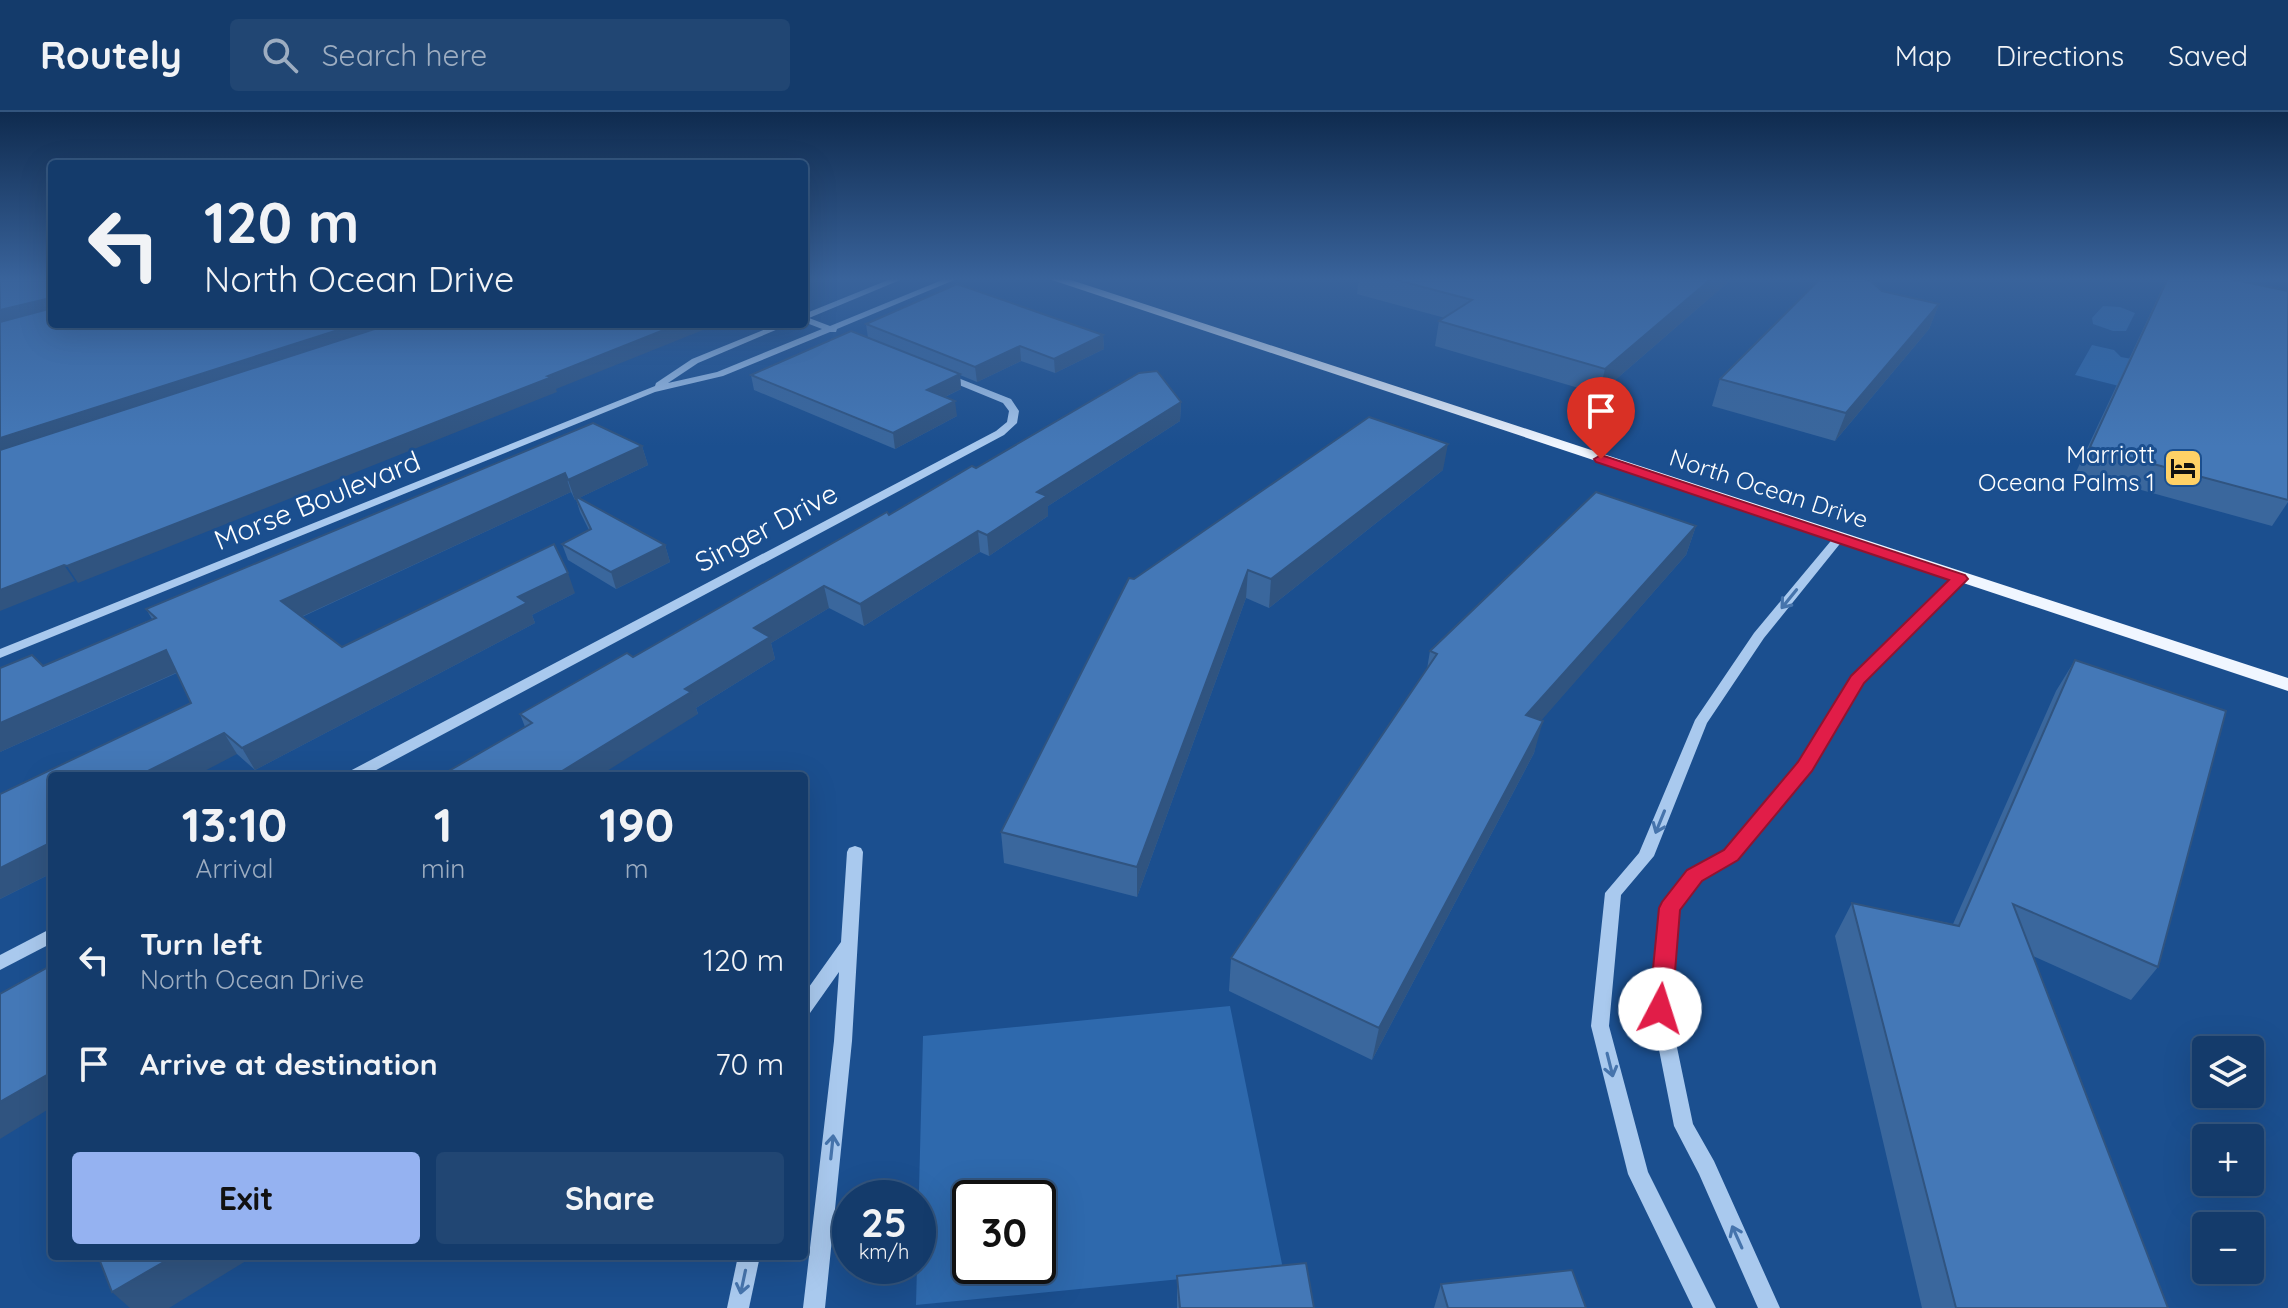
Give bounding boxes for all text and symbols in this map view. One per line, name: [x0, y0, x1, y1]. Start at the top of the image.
search box: [230, 19, 790, 91]
text: Routely: [40, 31, 182, 79]
icon: search: [258, 33, 302, 77]
text: Search here: [322, 36, 487, 74]
text: Map: [1895, 38, 1952, 73]
text: Directions: [1996, 38, 2124, 73]
text: Saved: [2168, 38, 2248, 73]
text: 120 m: [204, 187, 359, 257]
icon: left: [72, 192, 176, 296]
text: North Ocean Drive: [204, 256, 514, 301]
pin: [1567, 377, 1635, 459]
icon: arrive: [1579, 389, 1623, 433]
place label: Marriott Oceana Palms 1: [1978, 439, 2155, 497]
street label: North Ocean Drive: [1666, 442, 1872, 534]
street label: Morse Boulevard: [209, 443, 425, 557]
hotel icon: Marriott Oceana Palms 1: [2162, 447, 2204, 489]
street label: Singer Drive: [689, 475, 843, 579]
one-way arrow: [1781, 588, 1798, 609]
text: 13:10: [182, 794, 287, 854]
text: 1: [434, 794, 452, 854]
text: 190: [599, 794, 674, 854]
one-way arrow: [1651, 809, 1666, 834]
text: Arrival: [196, 852, 273, 885]
text: min: [421, 852, 465, 885]
text: m: [625, 852, 649, 885]
text: Turn left: [140, 925, 263, 963]
icon: left: [72, 938, 116, 982]
text: 120 m: [703, 941, 784, 979]
text: North Ocean Drive: [140, 963, 364, 996]
position arrow: [1618, 967, 1702, 1051]
map controls: [2192, 1036, 2264, 1284]
button: layers: [2192, 1036, 2264, 1108]
icon: arrive: [72, 1042, 116, 1086]
text: Arrive at destination: [140, 1045, 438, 1083]
text: 70 m: [715, 1045, 784, 1083]
one-way arrow: [1603, 1052, 1618, 1078]
button: +: [2192, 1124, 2264, 1196]
one-way arrow: [824, 1134, 839, 1161]
button: Exit: [72, 1152, 420, 1244]
button: Share: [436, 1152, 784, 1244]
speed limit sign: 30: [952, 1180, 1056, 1284]
text: 25: [861, 1197, 907, 1247]
button: −: [2192, 1212, 2264, 1284]
one-way arrow: [1729, 1225, 1744, 1249]
text: km/h: [859, 1239, 909, 1264]
one-way arrow: [735, 1269, 750, 1294]

